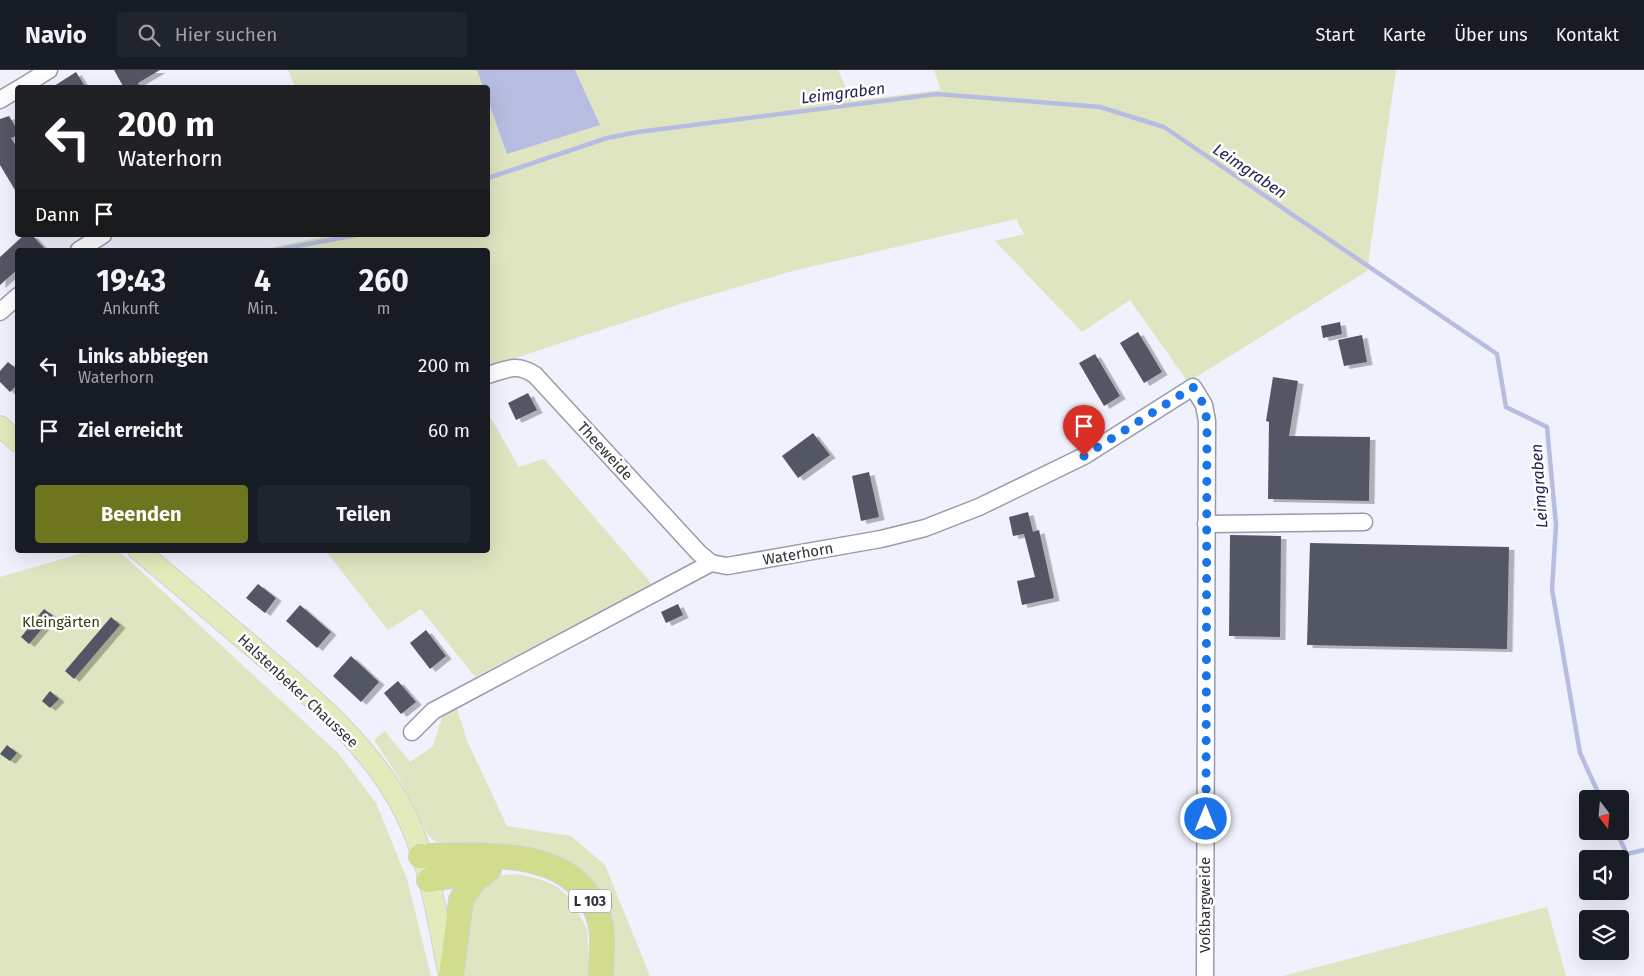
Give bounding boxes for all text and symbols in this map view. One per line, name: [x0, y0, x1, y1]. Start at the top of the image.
search box: [117, 12, 467, 57]
text: Navio: [25, 21, 87, 49]
icon: search: [135, 21, 163, 49]
text: Hier suchen: [175, 23, 277, 46]
text: Start: [1315, 24, 1355, 46]
text: Karte: [1383, 24, 1426, 46]
text: Über uns: [1454, 24, 1528, 46]
text: Kontakt: [1556, 24, 1619, 46]
water label: Leimgraben: [800, 78, 886, 108]
text: 200 m: [118, 103, 215, 145]
icon: left: [35, 105, 100, 170]
water label: Leimgraben: [1210, 139, 1290, 203]
text: Waterhorn: [118, 145, 223, 172]
icon: arrive: [90, 200, 118, 228]
text: Dann: [35, 203, 80, 226]
text: 19:43: [96, 263, 166, 299]
text: 4: [254, 263, 271, 299]
text: 260: [359, 263, 409, 299]
text: Ankunft: [103, 299, 159, 318]
text: Min.: [247, 299, 278, 318]
text: m: [377, 299, 391, 318]
text: Links abbiegen: [78, 345, 209, 368]
icon: left: [35, 352, 63, 380]
text: 200 m: [418, 354, 470, 377]
text: Waterhorn: [78, 368, 154, 387]
pin: [1063, 405, 1105, 456]
icon: arrive: [1070, 412, 1098, 440]
icon: arrive: [35, 417, 63, 445]
street label: Theeweide: [573, 418, 637, 484]
text: Ziel erreicht: [78, 419, 183, 442]
text: 60 m: [428, 419, 470, 442]
water label: Leimgraben: [1527, 443, 1551, 529]
button: Beenden: [35, 485, 248, 543]
button: Teilen: [258, 485, 470, 543]
street label: Waterhorn: [761, 539, 835, 569]
park label: Kleingärten: [22, 613, 100, 631]
street label: Halstenbeker Chaussee: [234, 630, 362, 752]
north arrow: [1579, 790, 1629, 840]
map controls: [1579, 790, 1629, 960]
position arrow: [1179, 792, 1231, 844]
button: sound: [1579, 850, 1629, 900]
street label: Voßbargweide: [1196, 857, 1214, 953]
road number: L 103: [569, 889, 611, 912]
button: layers: [1579, 910, 1629, 960]

